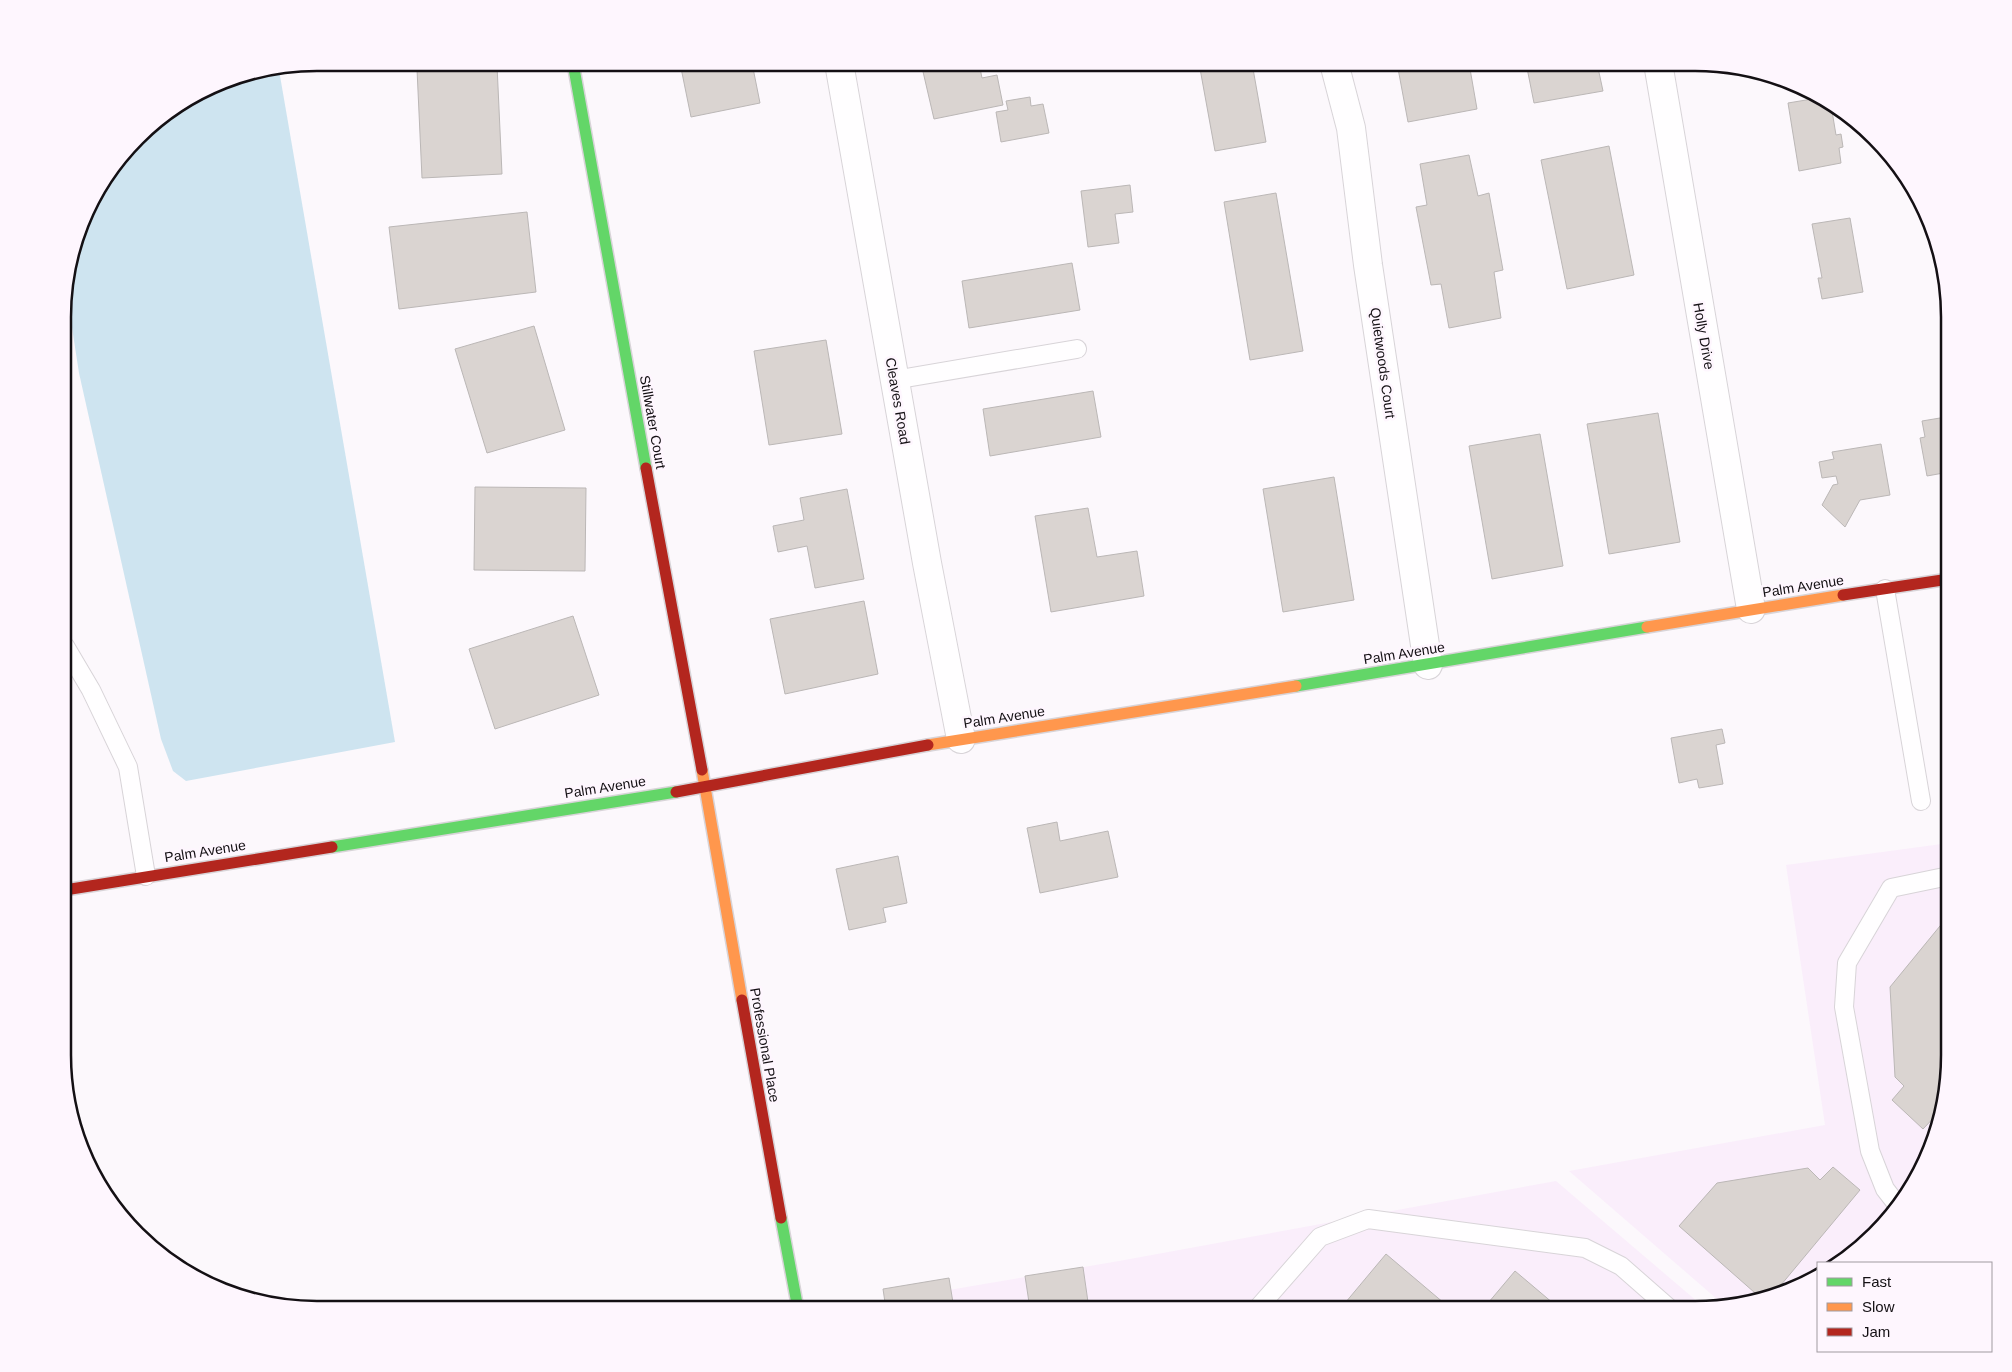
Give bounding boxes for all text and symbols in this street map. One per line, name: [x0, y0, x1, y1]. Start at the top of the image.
street label: Holly Drive: [1690, 301, 1718, 371]
street label: Quietwoods Court: [1367, 306, 1399, 420]
street label: Cleaves Road: [882, 356, 914, 446]
street label: Stillwater Court: [637, 374, 669, 470]
street label: Palm Avenue: [1761, 572, 1845, 600]
street label: Palm Avenue: [1362, 639, 1446, 667]
street label: Palm Avenue: [962, 703, 1046, 731]
street label: Palm Avenue: [563, 773, 647, 801]
street label: Palm Avenue: [163, 837, 247, 865]
street label: Professional Place: [747, 987, 783, 1104]
legend: [1817, 1262, 1992, 1352]
text: Fast: [1862, 1273, 1892, 1290]
text: Slow: [1862, 1298, 1895, 1315]
text: Jam: [1862, 1323, 1890, 1340]

